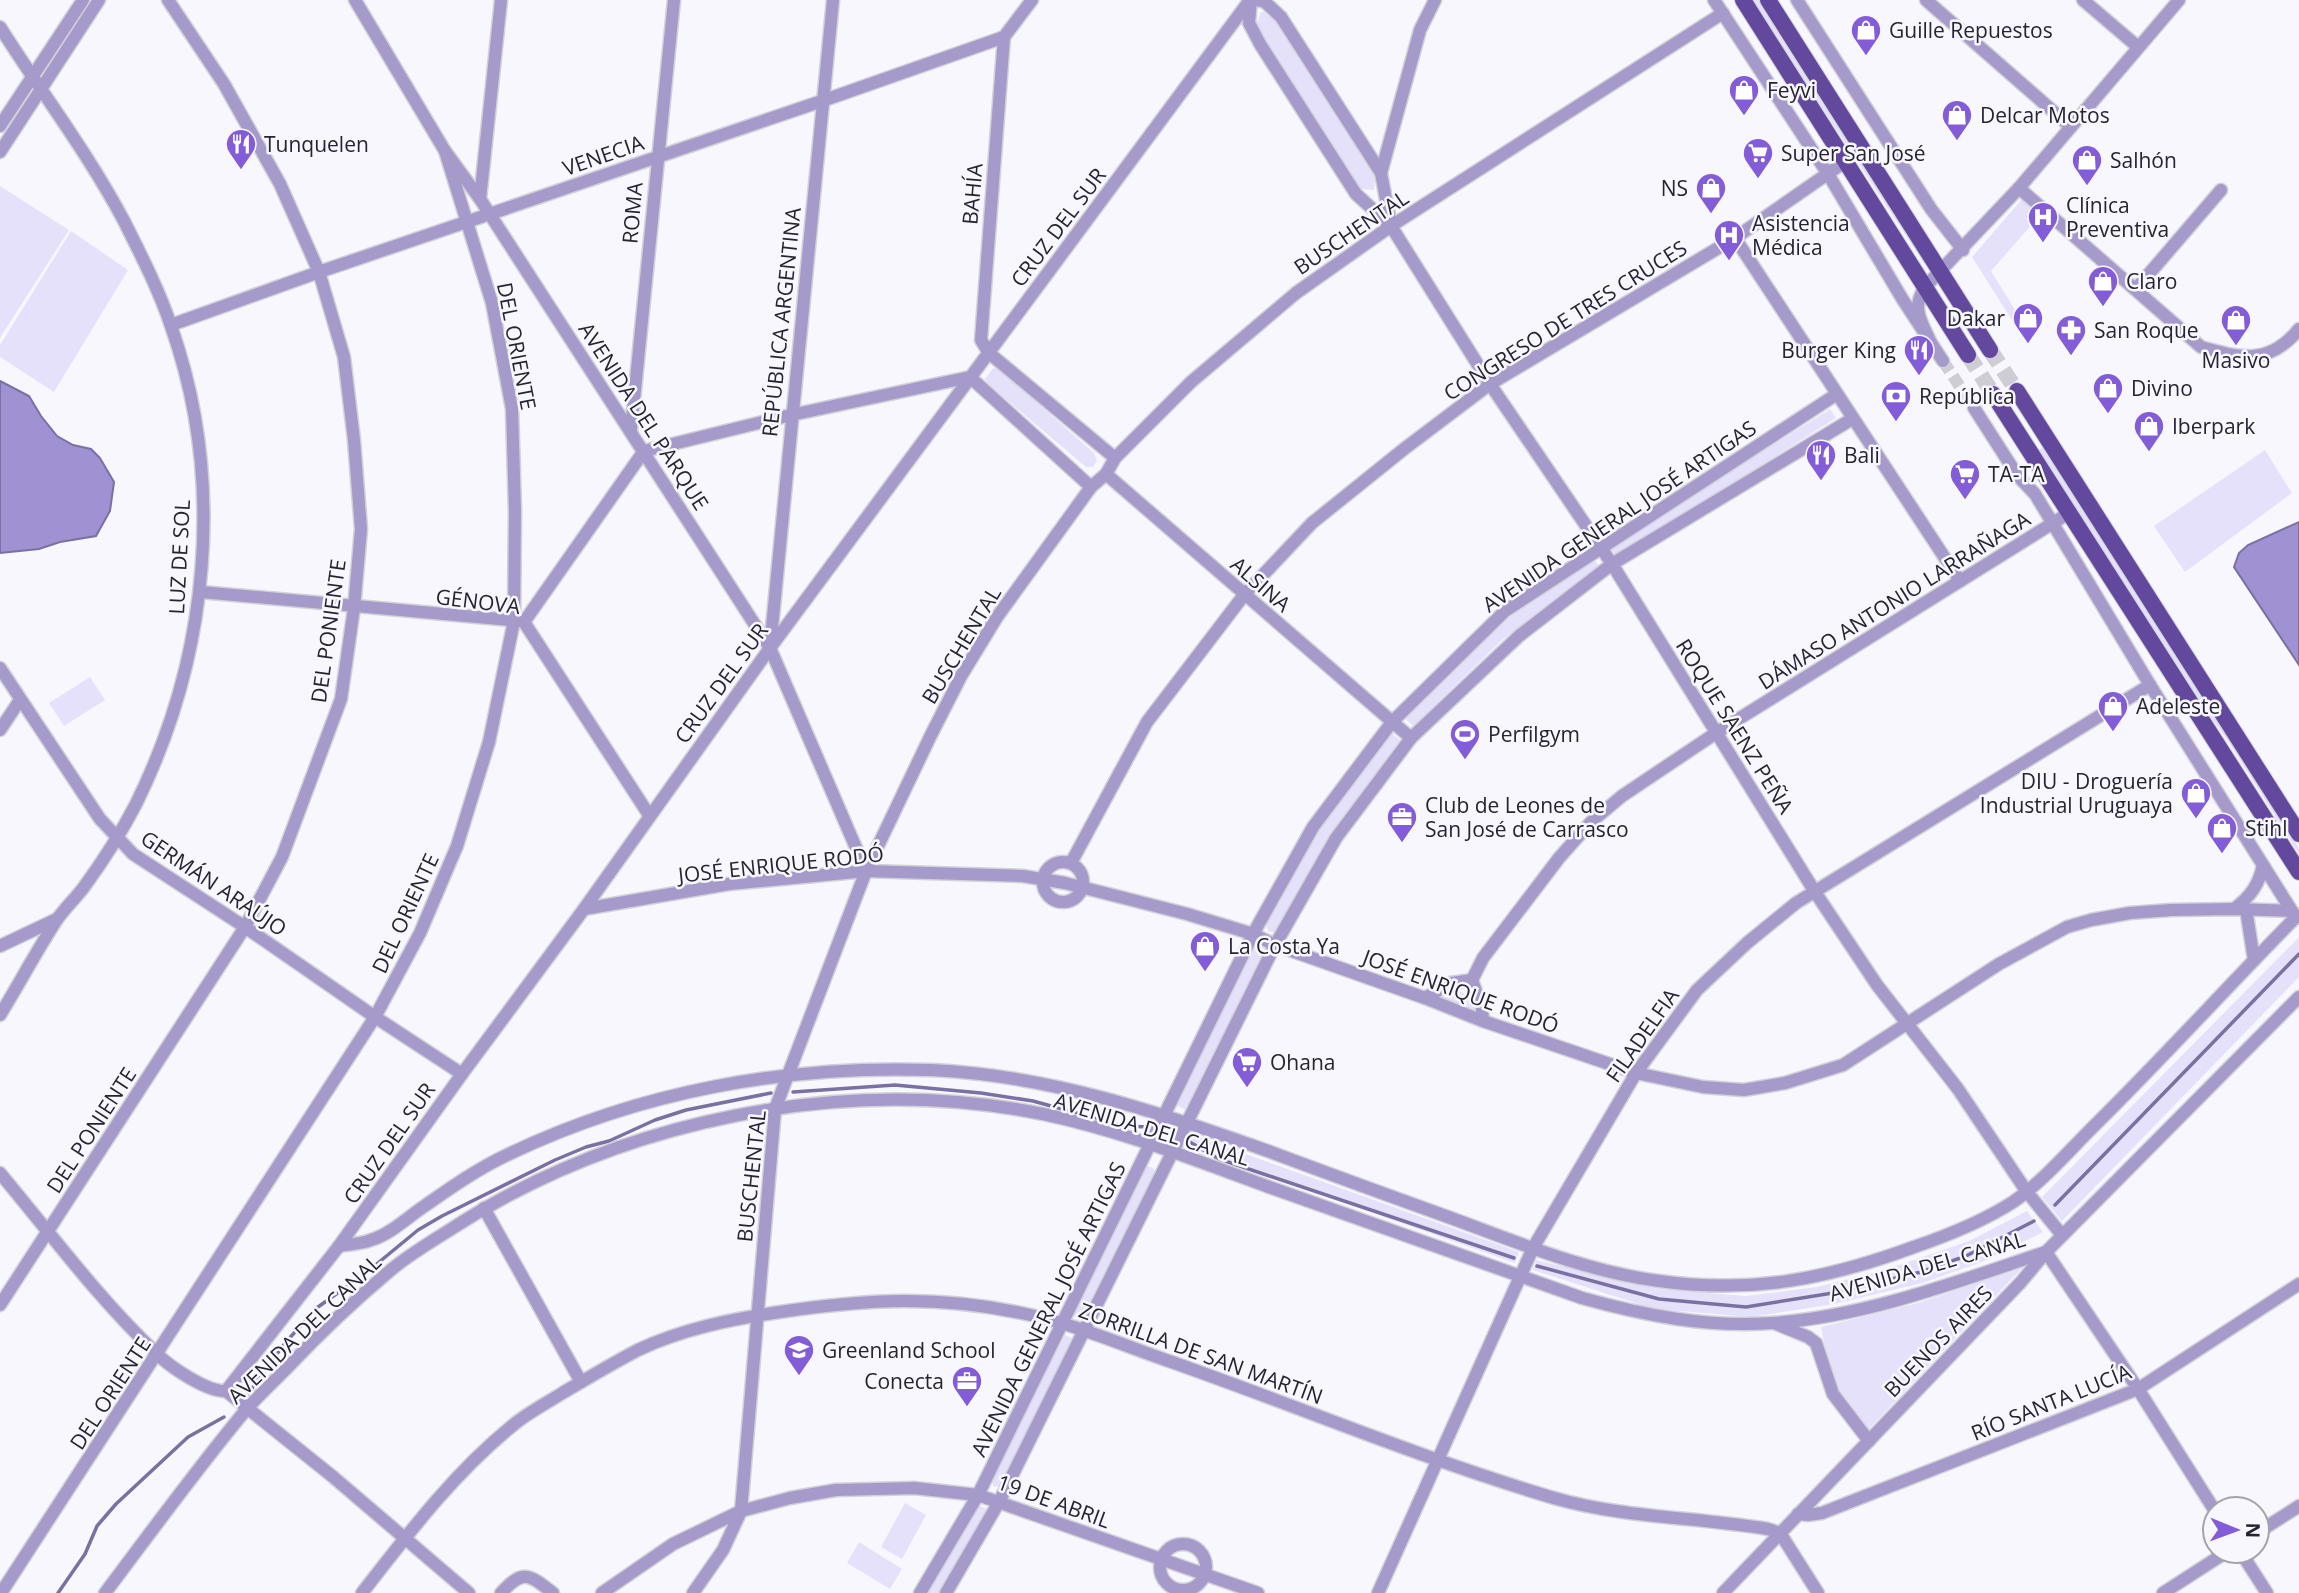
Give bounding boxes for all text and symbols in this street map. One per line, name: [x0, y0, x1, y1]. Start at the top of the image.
shop icon: Guille Repuestos: [1849, 13, 1883, 57]
place label: Guille Repuestos: [1889, 16, 2053, 44]
shop icon: Feyvi: [1727, 73, 1761, 117]
place label: Feyvi: [1767, 76, 1816, 104]
shop icon: Delcar Motos: [1940, 98, 1974, 142]
place label: Delcar Motos: [1980, 101, 2110, 129]
restaurant icon: Tunquelen: [224, 127, 258, 171]
street label: VENECIA: [559, 128, 648, 182]
place label: Tunquelen: [264, 130, 369, 158]
supermarket icon: Super San José: [1741, 136, 1775, 180]
place label: Super San José: [1781, 139, 1926, 167]
shop icon: Salhón: [2070, 143, 2104, 187]
place label: Salhón: [2110, 146, 2177, 174]
street label: BAHÍA: [955, 161, 989, 226]
street label: CRUZ DEL SUR: [1004, 162, 1112, 292]
shop icon: NS: [1694, 171, 1728, 215]
place label: NS: [1661, 174, 1688, 202]
street label: ROMA: [615, 180, 649, 245]
street label: BUSCHENTAL: [1288, 183, 1414, 281]
place label: Clínica Preventiva: [2066, 191, 2169, 243]
hospital icon: Clínica Preventiva: [2026, 200, 2060, 244]
street label: REPÚBLICA ARGENTINA: [755, 205, 807, 438]
place label: Asistencia Médica: [1752, 209, 1850, 261]
hospital icon: Asistencia Médica: [1712, 218, 1746, 262]
street label: CONGRESO DE TRES CRUCES: [1438, 233, 1692, 407]
shop icon: Claro: [2086, 264, 2120, 308]
place label: Claro: [2126, 267, 2177, 295]
street label: DEL ORIENTE: [491, 280, 543, 412]
shop icon: Dakar: [2011, 301, 2045, 345]
shop icon: Masivo: [2219, 303, 2253, 347]
place label: Dakar: [1947, 304, 2005, 332]
pharmacy icon: San Roque: [2054, 313, 2088, 357]
place label: San Roque: [2094, 316, 2199, 344]
street label: AVENIDA DEL PARQUE: [573, 317, 715, 515]
restaurant icon: Burger King: [1902, 333, 1936, 377]
place label: Burger King: [1781, 336, 1896, 364]
place label: Masivo: [2202, 346, 2271, 374]
shop icon: Divino: [2091, 371, 2125, 415]
place label: Divino: [2131, 374, 2193, 402]
bank icon: República: [1879, 379, 1913, 423]
place label: República: [1919, 382, 2015, 410]
shop icon: Iberpark: [2132, 409, 2166, 453]
place label: Iberpark: [2172, 412, 2255, 440]
street label: AVENIDA GENERAL JOSÉ ARTIGAS: [1477, 414, 1761, 618]
restaurant icon: Bali: [1804, 438, 1838, 482]
place label: Bali: [1844, 441, 1880, 469]
supermarket icon: TA-TA: [1948, 457, 1982, 501]
place label: TA-TA: [1988, 460, 2045, 488]
street label: LUZ DE SOL: [162, 499, 196, 615]
street label: DÁMASO ANTONIO LARRAÑAGA: [1753, 504, 2036, 695]
street label: ALSINA: [1225, 550, 1297, 618]
street label: DEL PONIENTE: [304, 557, 352, 705]
street label: BUSCHENTAL: [915, 581, 1007, 709]
street label: GÉNOVA: [434, 582, 523, 620]
street label: CRUZ DEL SUR: [668, 617, 774, 749]
street label: ROQUE SAENZ PEÑA: [1670, 633, 1801, 819]
shop icon: Adeleste: [2096, 689, 2130, 733]
place label: Adeleste: [2136, 692, 2220, 720]
sports icon: Perfilgym: [1448, 717, 1482, 761]
place label: Perfilgym: [1488, 720, 1580, 748]
place label: DIU - Droguería Industrial Uruguaya: [1980, 767, 2173, 819]
shop icon: DIU - Droguería Industrial Uruguaya: [2179, 776, 2213, 820]
place label: Club de Leones de San José de Carrasco: [1425, 791, 1629, 843]
office icon: Club de Leones de San José de Carrasco: [1385, 800, 1419, 844]
shop icon: Stihl: [2205, 811, 2239, 855]
place label: Stihl: [2245, 814, 2287, 842]
street label: GERMÁN ARAÚJO: [136, 824, 292, 942]
street label: JOSÉ ENRIQUE RODÓ: [675, 839, 885, 889]
street label: DEL ORIENTE: [365, 849, 445, 977]
shop icon: La Costa Ya: [1188, 929, 1222, 973]
place label: La Costa Ya: [1228, 932, 1340, 960]
street label: JOSÉ ENRIQUE RODÓ: [1357, 942, 1563, 1039]
street label: FILADELFIA: [1599, 982, 1685, 1088]
supermarket icon: Ohana: [1230, 1045, 1264, 1089]
place label: Ohana: [1270, 1048, 1335, 1076]
street label: DEL PONIENTE: [40, 1062, 142, 1198]
street label: CRUZ DEL SUR: [337, 1077, 441, 1209]
street label: AVENIDA DEL CANAL: [1051, 1086, 1253, 1172]
street label: BUSCHENTAL: [730, 1109, 772, 1243]
street label: AVENIDA GENERAL JOSÉ ARTIGAS: [964, 1157, 1132, 1461]
street label: AVENIDA DEL CANAL: [1826, 1225, 2028, 1307]
street label: AVENIDA DEL CANAL: [221, 1248, 387, 1410]
street label: BUENOS AIRES: [1878, 1279, 1998, 1403]
street label: ZORRILLA DE SAN MARTÍN: [1075, 1296, 1327, 1410]
street label: DEL ORIENTE: [63, 1331, 157, 1455]
school or university icon: Greenland School: [782, 1333, 816, 1377]
place label: Greenland School: [822, 1336, 996, 1364]
street label: RÍO SANTA LUCÍA: [1967, 1357, 2136, 1447]
office icon: Conecta: [950, 1364, 984, 1408]
place label: Conecta: [864, 1367, 944, 1395]
street label: 19 DE ABRIL: [994, 1468, 1114, 1534]
north arrow: [2201, 1495, 2271, 1565]
text: N: [2240, 1522, 2266, 1538]

